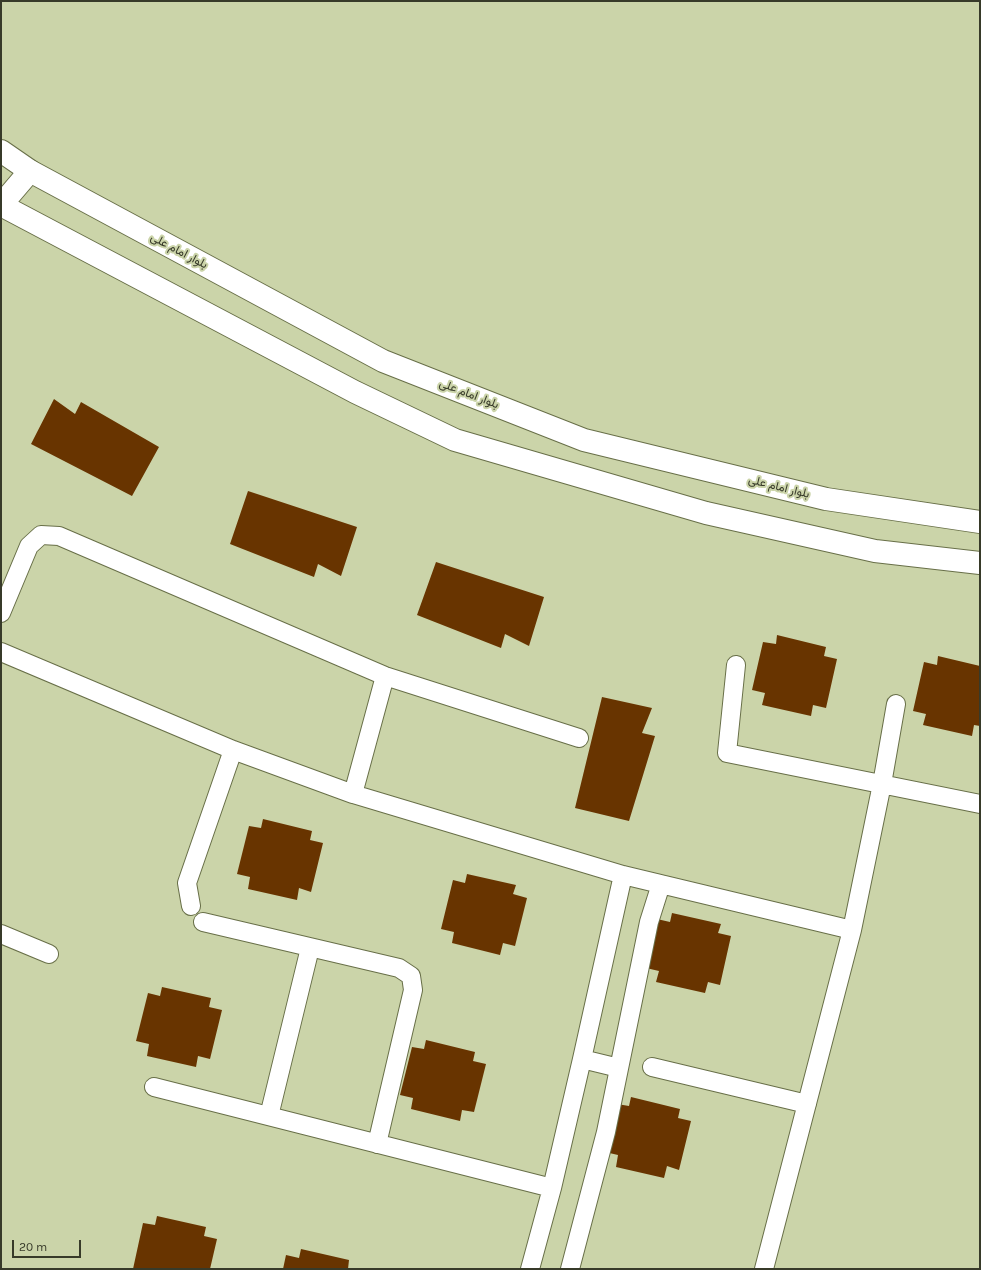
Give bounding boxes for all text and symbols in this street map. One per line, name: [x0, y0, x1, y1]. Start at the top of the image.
street label: بلوار امام علی: [148, 230, 210, 272]
street label: بلوار امام علی: [437, 376, 501, 412]
street label: بلوار امام علی: [747, 472, 811, 502]
scale bar: [14, 1232, 83, 1258]
text: 20 m: [19, 1240, 47, 1254]

